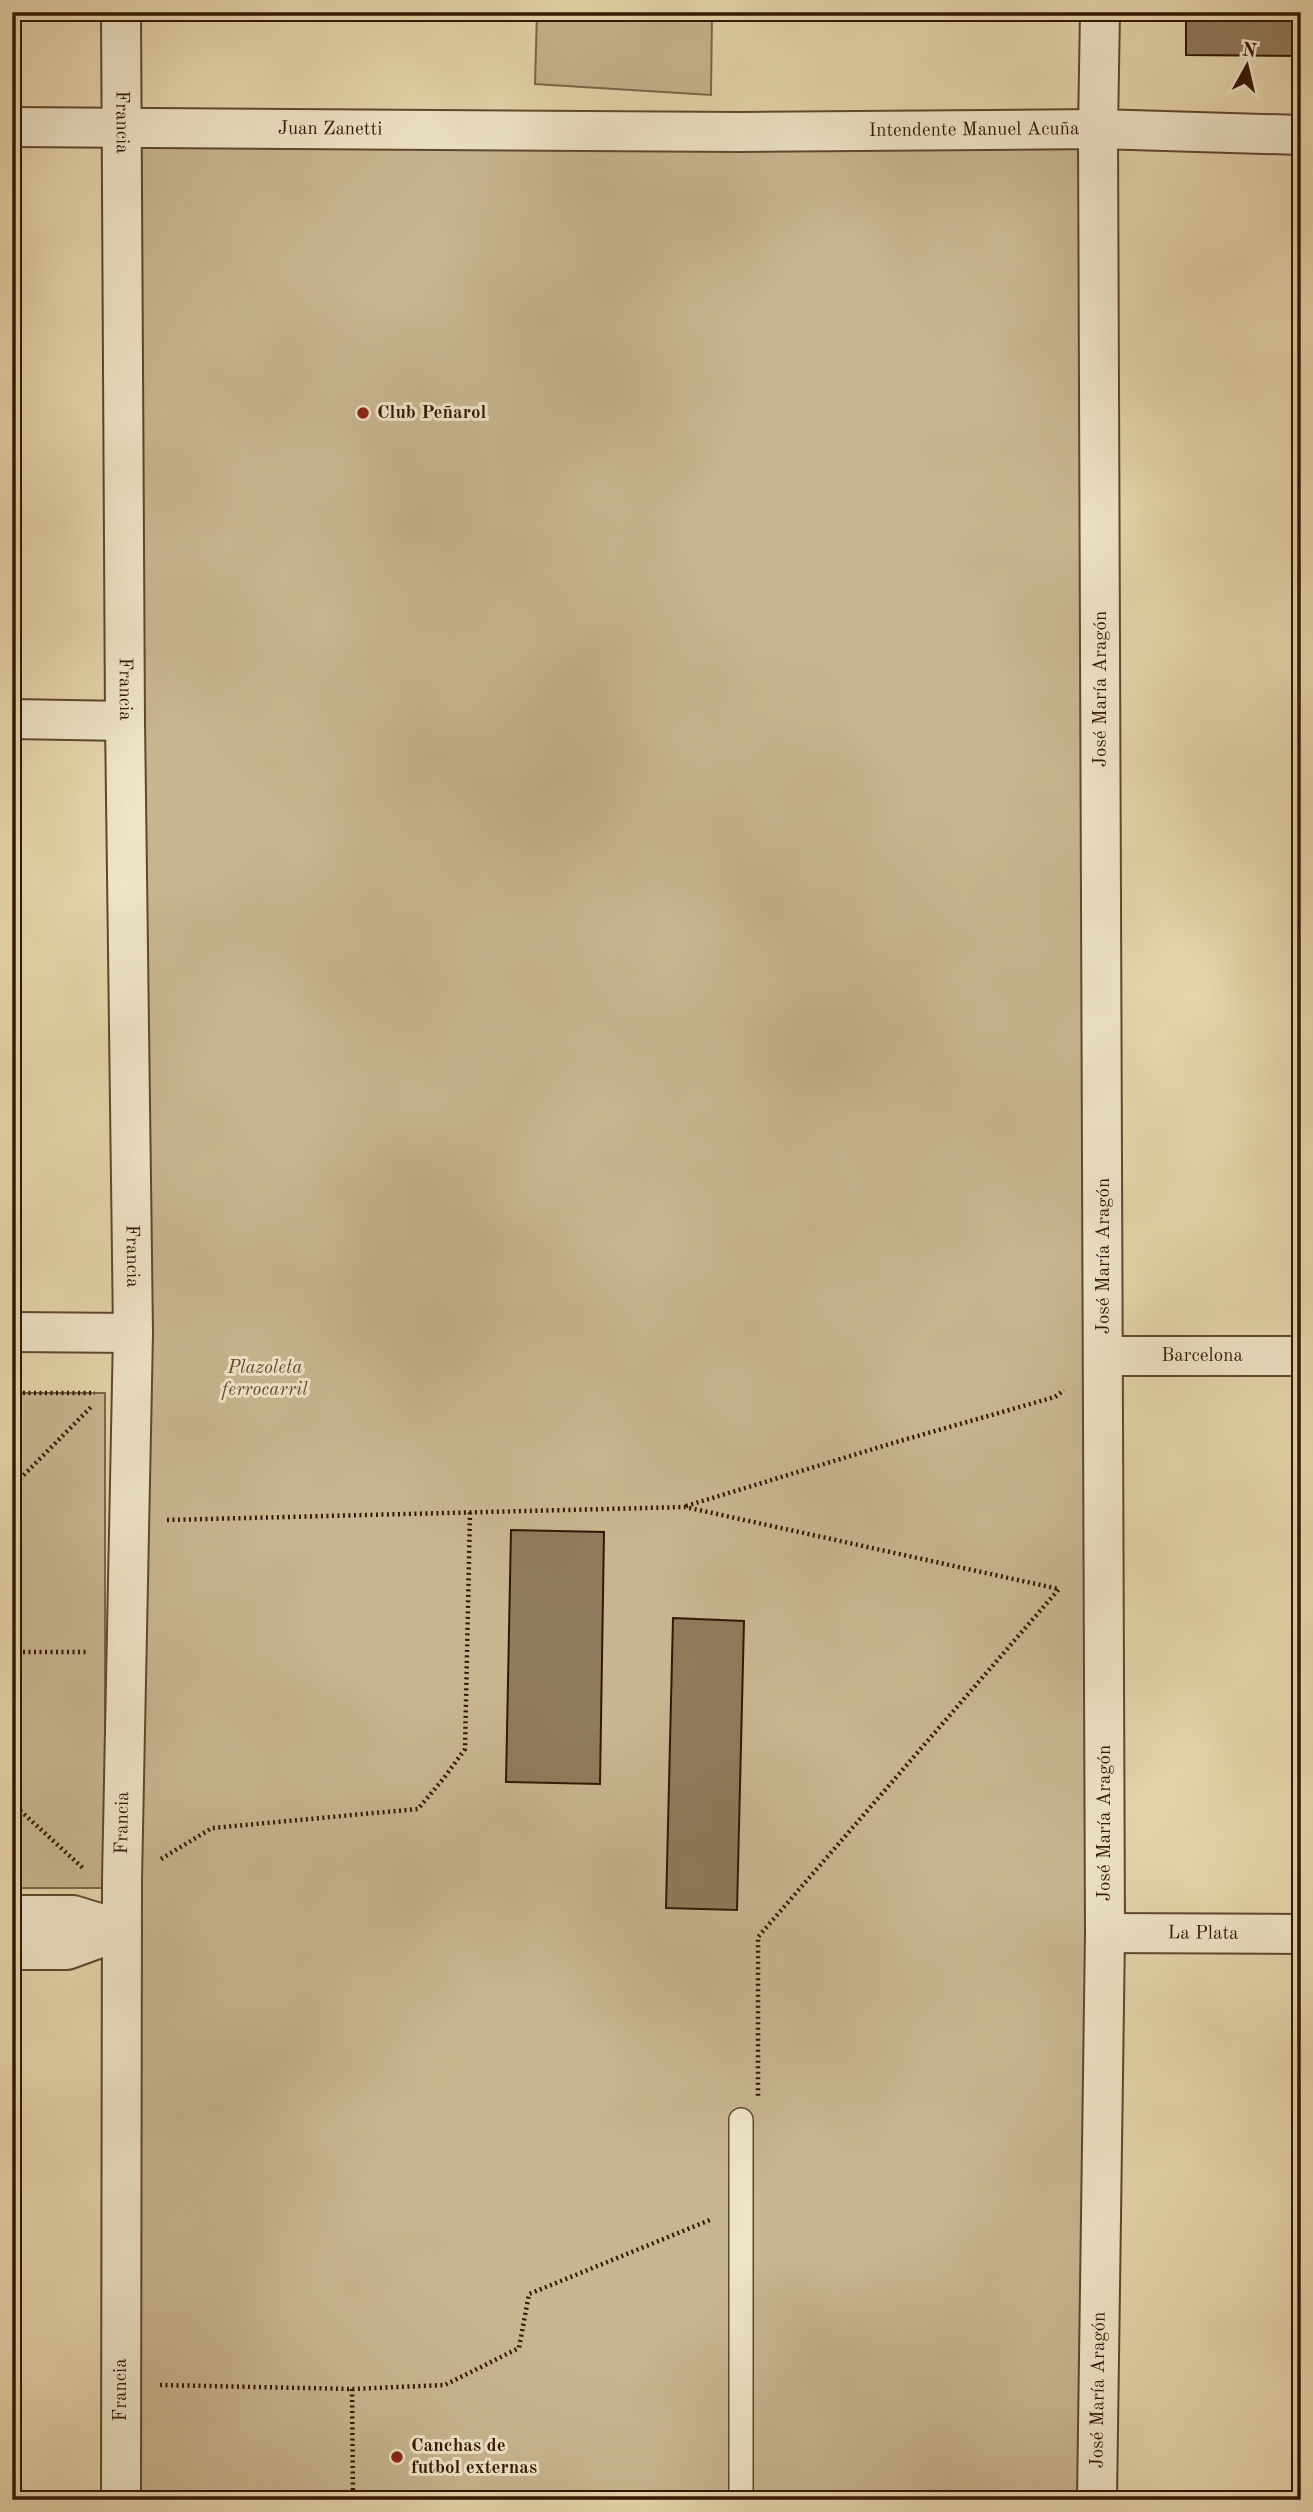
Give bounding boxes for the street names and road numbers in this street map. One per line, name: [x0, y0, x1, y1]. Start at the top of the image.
street label: Francia: [112, 90, 131, 154]
street label: Juan Zanetti: [278, 119, 382, 139]
street label: Intendente Manuel Acuña: [869, 120, 1080, 140]
street label: José María Aragón: [1092, 611, 1111, 767]
street label: Francia: [115, 657, 135, 721]
street label: José María Aragón: [1095, 1178, 1114, 1334]
street label: Francia: [122, 1224, 142, 1288]
street label: Barcelona: [1161, 1347, 1243, 1366]
street label: José María Aragón: [1096, 1745, 1115, 1901]
street label: Francia: [113, 1791, 133, 1855]
street label: La Plata: [1167, 1924, 1239, 1943]
street label: José María Aragón: [1088, 2312, 1109, 2468]
street label: Francia: [112, 2358, 131, 2422]

